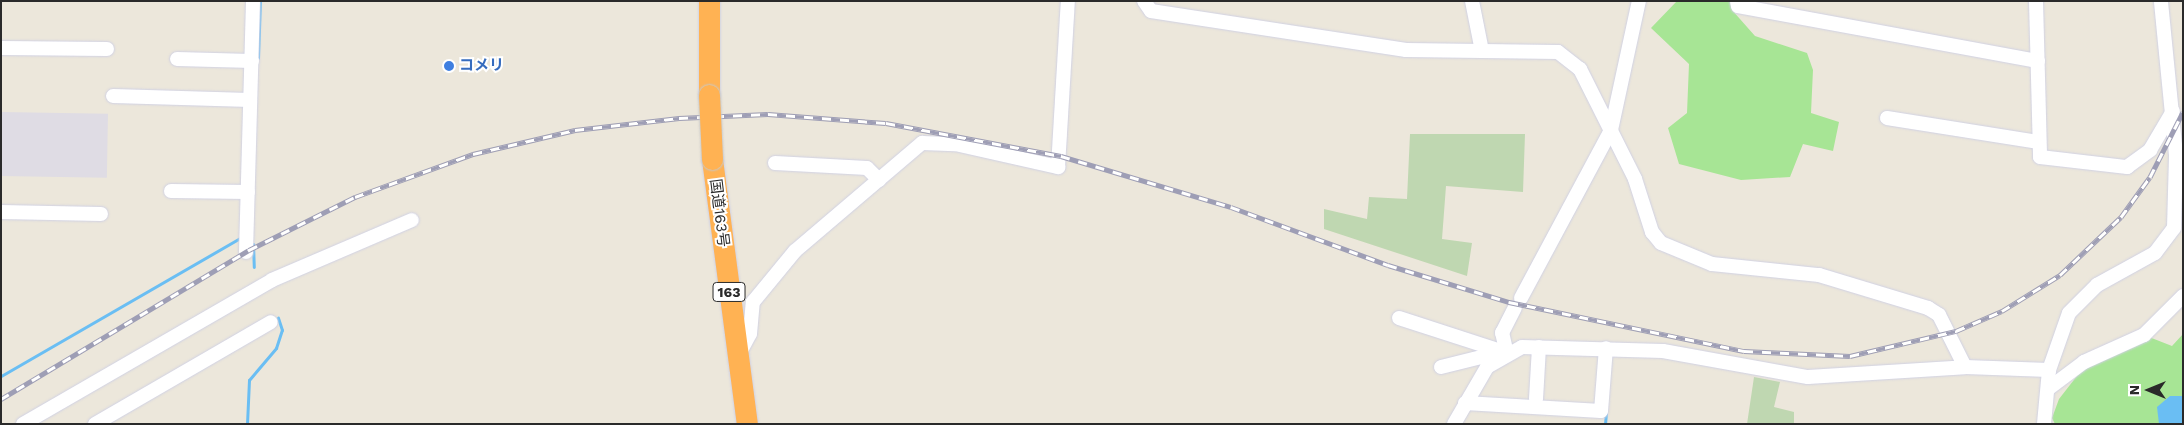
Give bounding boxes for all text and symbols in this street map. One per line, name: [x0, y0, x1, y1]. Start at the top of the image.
place label: コメリ: [459, 57, 504, 75]
marker: コメリ: [443, 60, 455, 72]
street label: 国道163号: [706, 178, 732, 248]
road number: 163: [712, 280, 746, 304]
north arrow: [2124, 365, 2174, 415]
text: N: [2126, 385, 2142, 395]

